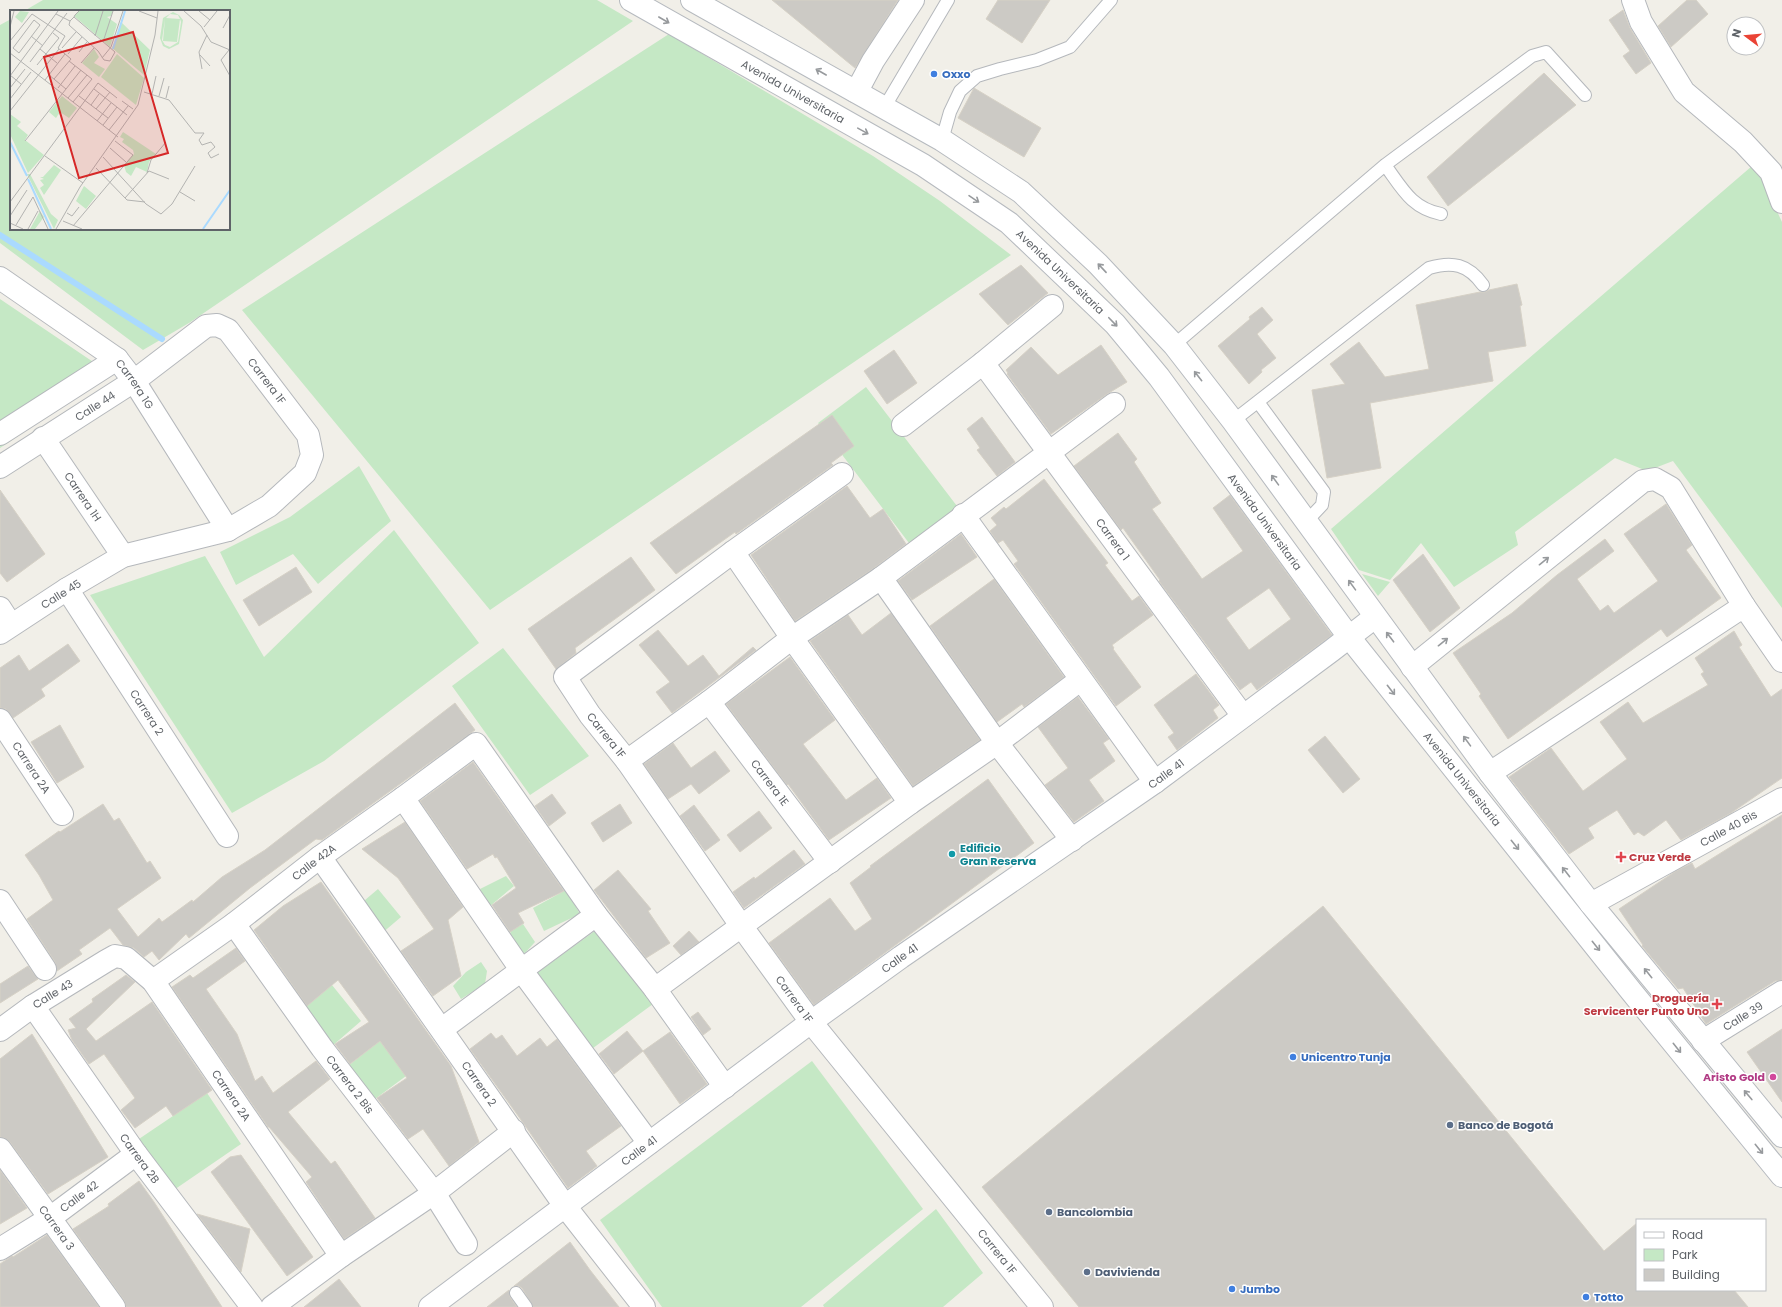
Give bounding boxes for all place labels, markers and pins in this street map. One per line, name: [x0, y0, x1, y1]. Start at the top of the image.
place label: Oxxo: [942, 66, 971, 82]
marker: Oxxo: [929, 69, 939, 79]
place label: Edificio Gran Reserva: [960, 840, 1036, 869]
marker: Edificio Gran Reserva: [947, 849, 957, 859]
place label: Cruz Verde: [1629, 849, 1691, 865]
marker: Cruz Verde: [1616, 852, 1626, 862]
place label: Droguería Servicenter Punto Uno: [1584, 990, 1709, 1019]
marker: Droguería Servicenter Punto Uno: [1712, 999, 1722, 1009]
place label: Unicentro Tunja: [1301, 1049, 1391, 1065]
marker: Unicentro Tunja: [1288, 1052, 1298, 1062]
place label: Aristo Gold: [1703, 1069, 1765, 1085]
marker: Aristo Gold: [1768, 1072, 1778, 1082]
place label: Banco de Bogotá: [1458, 1117, 1553, 1133]
marker: Banco de Bogotá: [1445, 1120, 1455, 1130]
place label: Bancolombia: [1057, 1204, 1133, 1220]
marker: Bancolombia: [1044, 1207, 1054, 1217]
place label: Davivienda: [1095, 1264, 1160, 1280]
marker: Davivienda: [1082, 1267, 1092, 1277]
place label: Jumbo: [1240, 1281, 1280, 1297]
marker: Jumbo: [1227, 1284, 1237, 1294]
place label: Totto: [1594, 1289, 1623, 1305]
marker: Totto: [1581, 1292, 1591, 1302]

